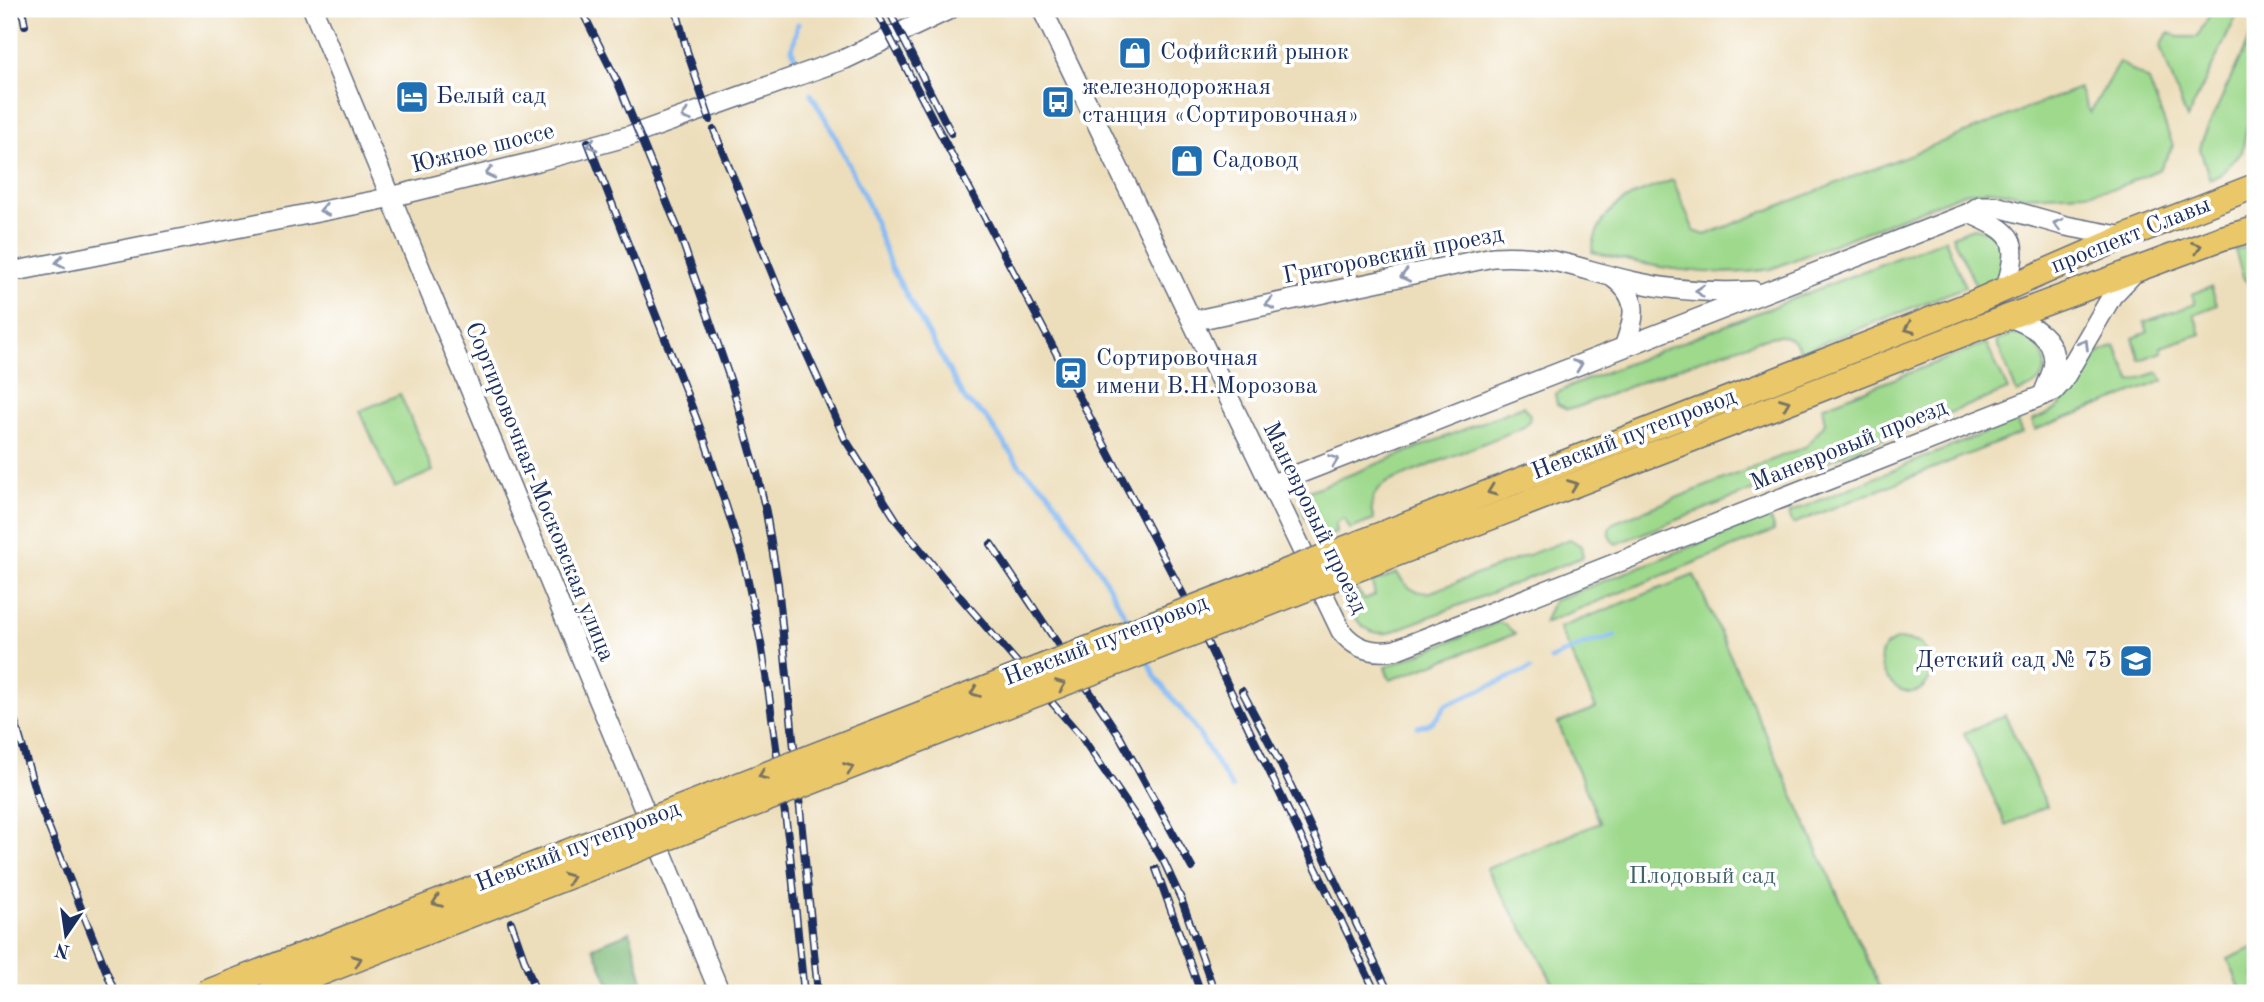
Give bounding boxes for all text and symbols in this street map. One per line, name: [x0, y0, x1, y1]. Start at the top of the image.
shop icon: Софийский рынок: [1116, 34, 1154, 72]
place label: Софийский рынок: [1160, 41, 1349, 65]
place label: железнодорожная станция «Сортировочная»: [1082, 76, 1359, 128]
hotel icon: Белый сад: [393, 78, 431, 116]
bus stop icon: железнодорожная станция «Сортировочная»: [1039, 83, 1077, 121]
place label: Белый сад: [436, 85, 546, 109]
one-way arrow: [681, 108, 693, 122]
street label: Южное шоссе: [409, 120, 557, 178]
one-way arrow: [587, 137, 599, 152]
shop icon: Садовод: [1168, 142, 1206, 180]
place label: Садовод: [1212, 149, 1298, 173]
one-way arrow: [484, 165, 496, 179]
street label: проспект Славы: [2048, 193, 2214, 279]
one-way arrow: [318, 202, 330, 217]
one-way arrow: [2052, 217, 2064, 232]
street label: Григоровский проезд: [1281, 223, 1505, 289]
one-way arrow: [2190, 241, 2203, 255]
one-way arrow: [54, 254, 66, 269]
one-way arrow: [1399, 267, 1411, 282]
one-way arrow: [1694, 284, 1705, 299]
one-way arrow: [1264, 296, 1276, 311]
street label: Сортировочная-Московская улица: [460, 319, 618, 665]
one-way arrow: [1904, 319, 1916, 333]
one-way arrow: [2076, 338, 2089, 351]
place label: Сортировочная имени В.Н.Морозова: [1096, 347, 1318, 399]
station icon: Сортировочная имени В.Н.Морозова: [1052, 354, 1090, 392]
one-way arrow: [1572, 359, 1584, 373]
street label: Невский путепровод: [1529, 385, 1740, 485]
street label: Маневровый проезд: [1747, 396, 1951, 496]
one-way arrow: [1779, 397, 1791, 411]
street label: Маневровый проезд: [1257, 418, 1371, 618]
one-way arrow: [1327, 455, 1339, 469]
one-way arrow: [1567, 480, 1579, 494]
one-way arrow: [1487, 482, 1499, 496]
street label: Невский путепровод: [1001, 591, 1212, 691]
school or university icon: Детский сад № 75: [2117, 642, 2155, 680]
place label: Детский сад № 75: [1916, 649, 2112, 673]
one-way arrow: [1055, 680, 1067, 694]
one-way arrow: [970, 684, 982, 698]
one-way arrow: [843, 763, 855, 777]
one-way arrow: [758, 766, 770, 780]
street label: Невский путепровод: [473, 797, 684, 897]
park label: Плодовый сад: [1629, 865, 1776, 889]
one-way arrow: [562, 872, 574, 886]
one-way arrow: [432, 894, 444, 908]
north arrow: [32, 900, 102, 970]
text: N: [53, 938, 72, 960]
one-way arrow: [350, 954, 362, 968]

